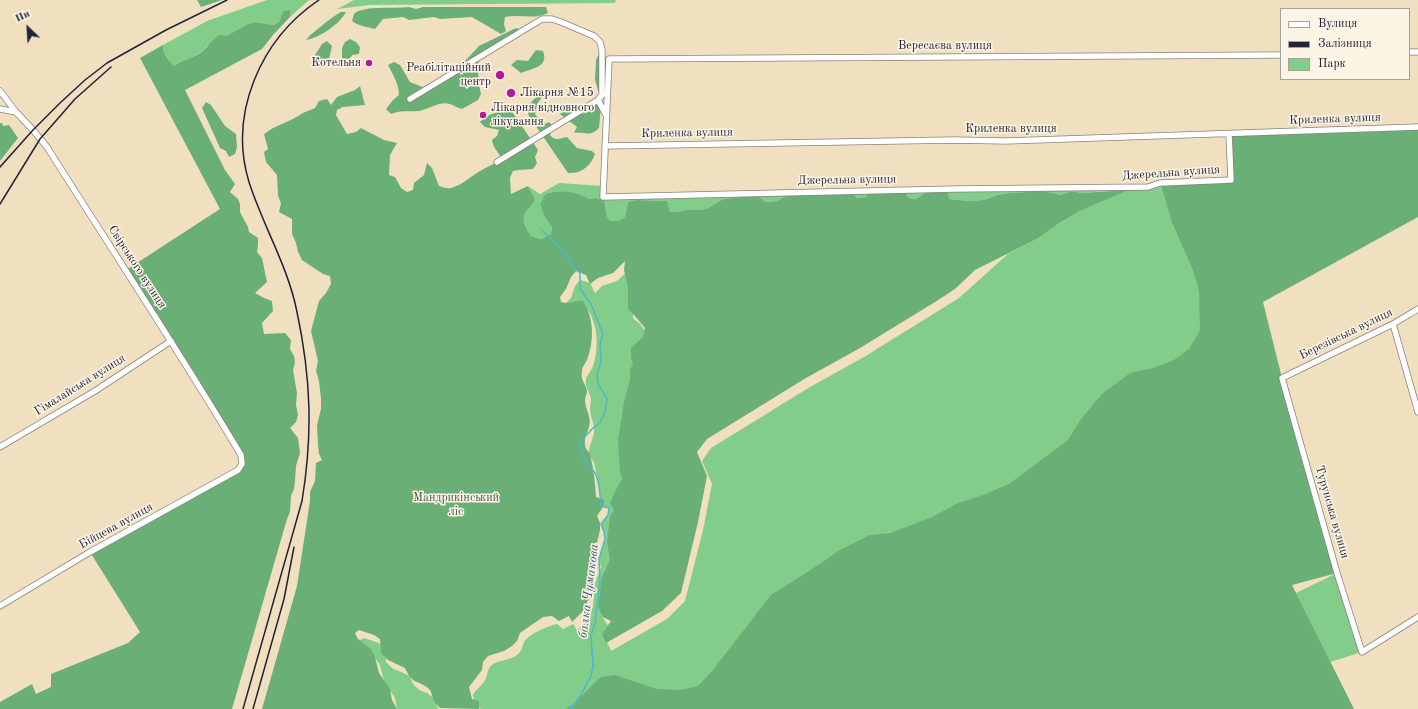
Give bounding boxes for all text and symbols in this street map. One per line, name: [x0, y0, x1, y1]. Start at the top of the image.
north arrow: [8, 8, 48, 48]
text: Пн: [14, 8, 32, 25]
legend: [1280, 8, 1410, 80]
text: Вулиця: [1318, 18, 1357, 30]
text: Залізниця: [1318, 38, 1372, 50]
street label: Вересаєва вулиця: [898, 39, 992, 53]
place label: Котельня: [311, 56, 361, 70]
marker: Котельня: [364, 58, 374, 68]
text: Парк: [1318, 58, 1346, 70]
place label: Реабілітаційний центр: [406, 61, 491, 89]
marker: Реабілітаційний центр: [494, 69, 506, 81]
place label: Лікарня №15: [520, 86, 594, 100]
marker: Лікарня №15: [505, 87, 517, 99]
place label: Лікарня відновного лікування: [491, 101, 594, 129]
marker: Лікарня відновного лікування: [478, 110, 488, 120]
street label: Криленка вулиця: [1289, 110, 1381, 128]
street label: Криленка вулиця: [965, 122, 1057, 136]
street label: Криленка вулиця: [641, 125, 733, 141]
street label: Джерельна вулиця: [1121, 162, 1221, 184]
street label: Джерельна вулиця: [798, 172, 896, 188]
street label: Свірського вулиця: [105, 223, 169, 311]
street label: Березівська вулиця: [1297, 305, 1395, 363]
street label: Гімалайська вулиця: [32, 351, 128, 419]
street label: Турунська вулиця: [1312, 464, 1352, 560]
park label: Мандрикінський ліс: [413, 491, 499, 519]
street label: Бійцева вулиця: [77, 500, 155, 552]
water label: балка Чумакова: [575, 543, 603, 639]

